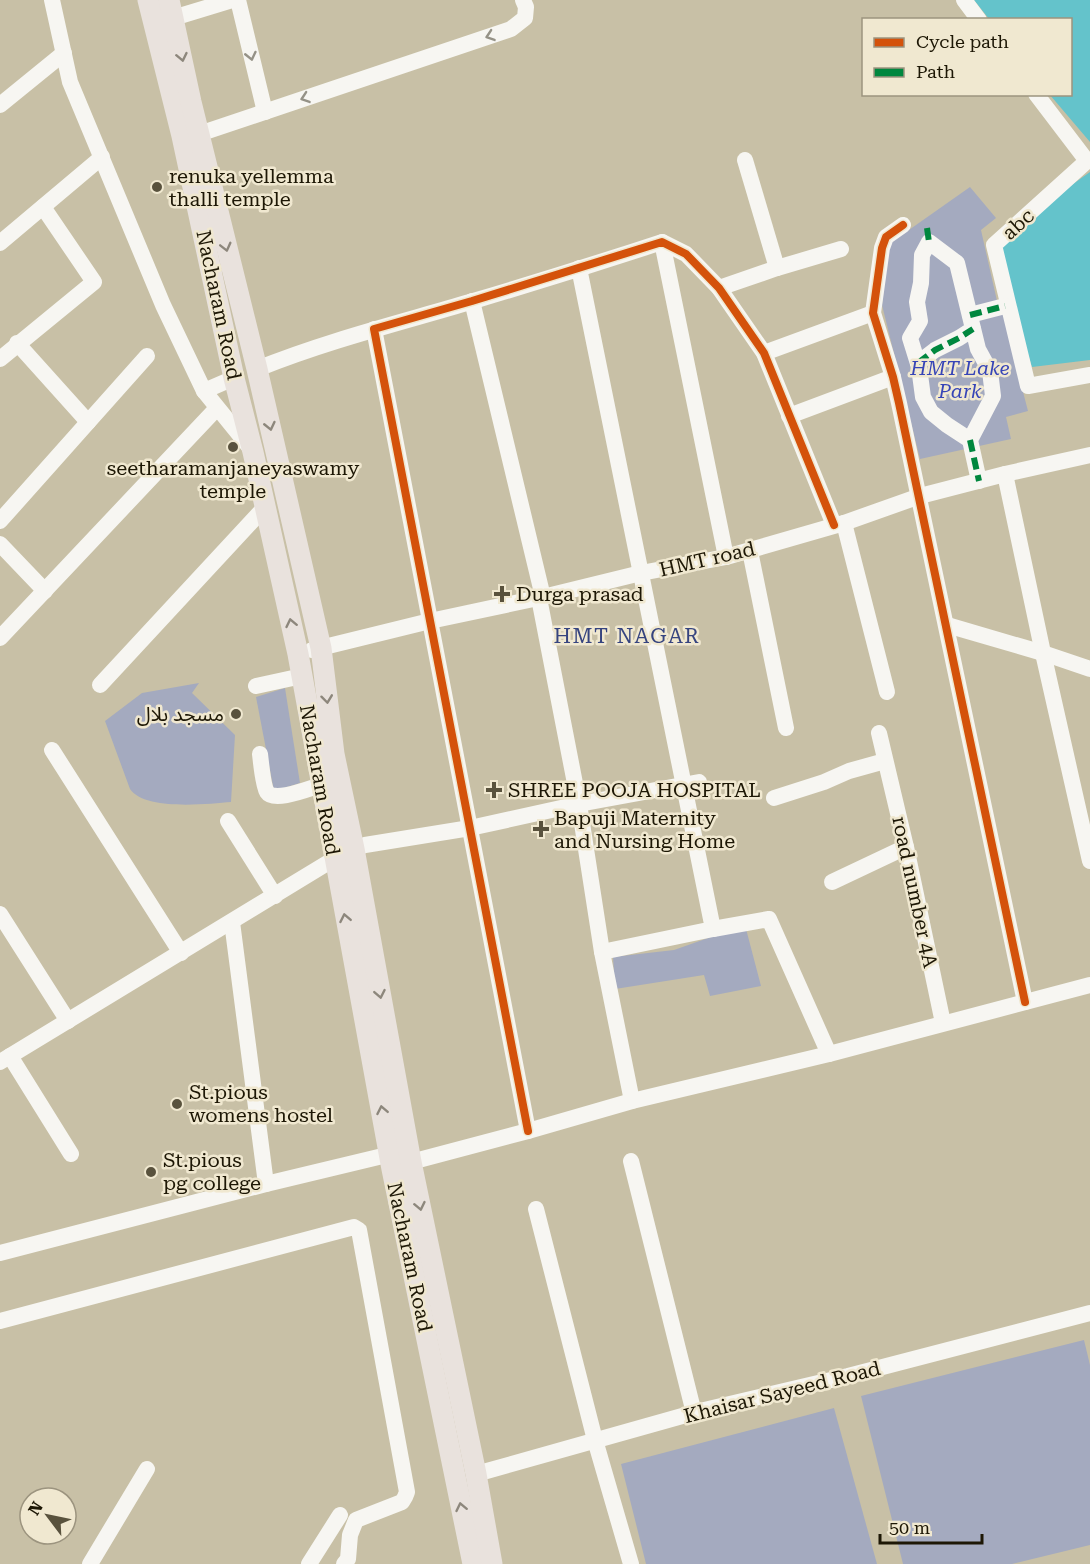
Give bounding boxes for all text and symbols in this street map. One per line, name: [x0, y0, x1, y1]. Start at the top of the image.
legend: [862, 18, 1072, 96]
one-way arrow: [485, 29, 496, 41]
text: Cycle path: [916, 31, 1009, 52]
one-way arrow: [244, 51, 257, 61]
one-way arrow: [175, 52, 188, 62]
text: Path: [916, 61, 955, 82]
one-way arrow: [300, 91, 311, 103]
place label: renuka yellemma thalli temple: [169, 164, 334, 211]
marker: renuka yellemma thalli temple: [150, 180, 164, 194]
street label: abc: [997, 203, 1039, 245]
street label: Nacharam Road: [191, 228, 247, 382]
one-way arrow: [219, 242, 232, 252]
park label: HMT Lake Park: [909, 356, 1010, 403]
one-way arrow: [263, 421, 276, 431]
marker: seetharamanjaneyaswamy temple: [226, 440, 240, 454]
place label: seetharamanjaneyaswamy temple: [107, 456, 359, 503]
street label: HMT road: [657, 536, 757, 582]
place label: Durga prasad: [516, 582, 644, 606]
marker: Durga prasad: [493, 585, 511, 603]
one-way arrow: [285, 618, 298, 628]
district label: HMT NAGAR: [554, 624, 700, 648]
one-way arrow: [320, 694, 333, 703]
place label: مسجد بلال: [137, 702, 224, 726]
street label: Nacharam Road: [295, 703, 345, 857]
marker: مسجد بلال: [229, 707, 243, 721]
place label: SHREE POOJA HOSPITAL: [508, 778, 761, 802]
marker: SHREE POOJA HOSPITAL: [485, 781, 503, 799]
place label: Bapuji Maternity and Nursing Home: [554, 806, 735, 853]
street label: road number 4A: [887, 814, 943, 970]
marker: Bapuji Maternity and Nursing Home: [532, 820, 550, 838]
one-way arrow: [340, 913, 352, 923]
one-way arrow: [373, 989, 386, 999]
place label: St.pious womens hostel: [189, 1080, 333, 1127]
marker: St.pious womens hostel: [170, 1097, 184, 1111]
one-way arrow: [376, 1105, 389, 1115]
place label: St.pious pg college: [163, 1148, 261, 1195]
marker: St.pious pg college: [144, 1165, 158, 1179]
street label: Nacharam Road: [382, 1180, 438, 1334]
one-way arrow: [413, 1201, 426, 1211]
street label: Khaisar Sayeed Road: [681, 1356, 883, 1428]
north arrow: [18, 1486, 78, 1546]
text: N: [24, 1498, 47, 1519]
one-way arrow: [455, 1502, 468, 1512]
scale bar: [880, 1507, 982, 1545]
text: 50 m: [889, 1517, 930, 1538]

